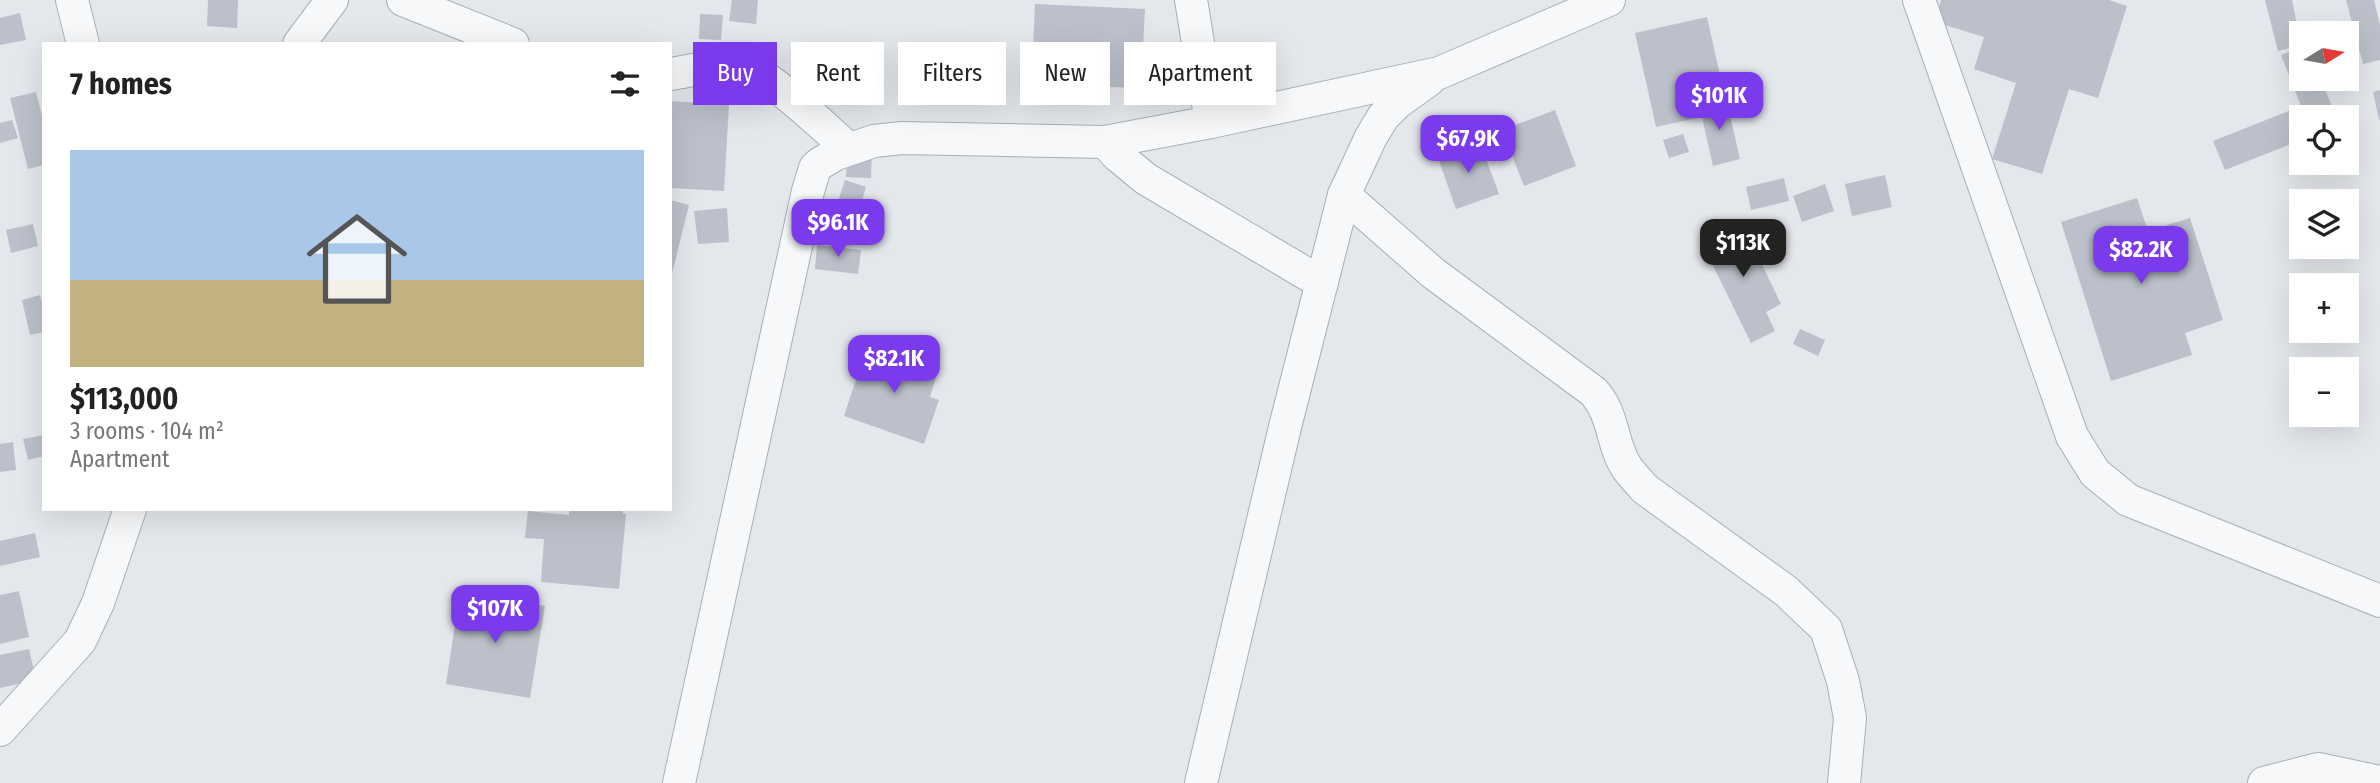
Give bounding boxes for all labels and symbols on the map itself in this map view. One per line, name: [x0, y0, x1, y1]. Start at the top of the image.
north arrow: [2289, 21, 2359, 91]
pin: $101K: [1670, 72, 1768, 132]
pin: $67.9K: [1411, 116, 1525, 175]
pin: $96.1K: [781, 200, 895, 259]
pin: $113K: [1694, 219, 1792, 279]
pin: $82.2K: [2084, 226, 2198, 286]
pin: $82.1K: [837, 336, 951, 395]
pin: $107K: [446, 586, 544, 645]

